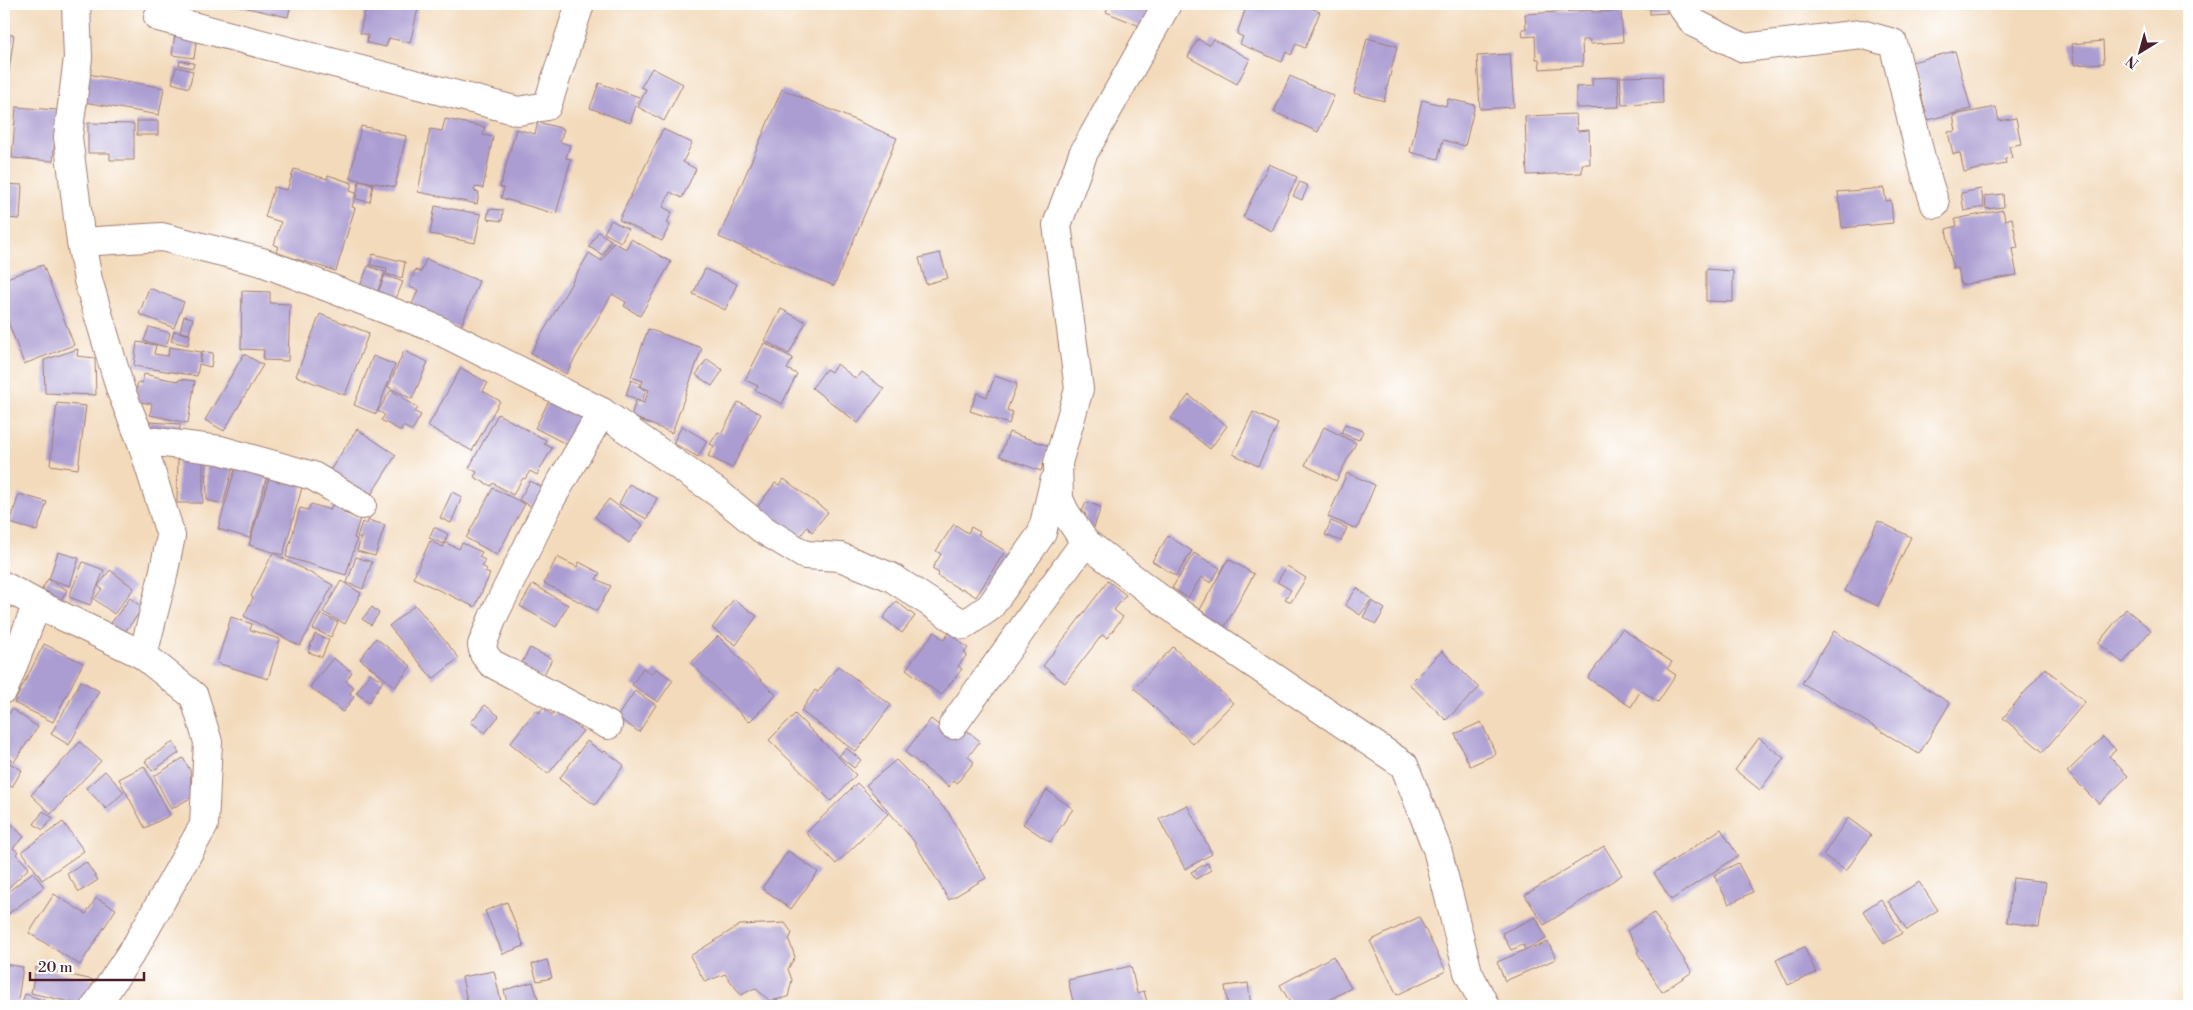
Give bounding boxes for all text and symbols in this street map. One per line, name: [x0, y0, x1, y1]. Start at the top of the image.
north arrow: [2116, 28, 2166, 78]
text: N: [2123, 51, 2143, 72]
scale bar: [30, 950, 144, 982]
text: 20 m: [38, 958, 73, 977]

